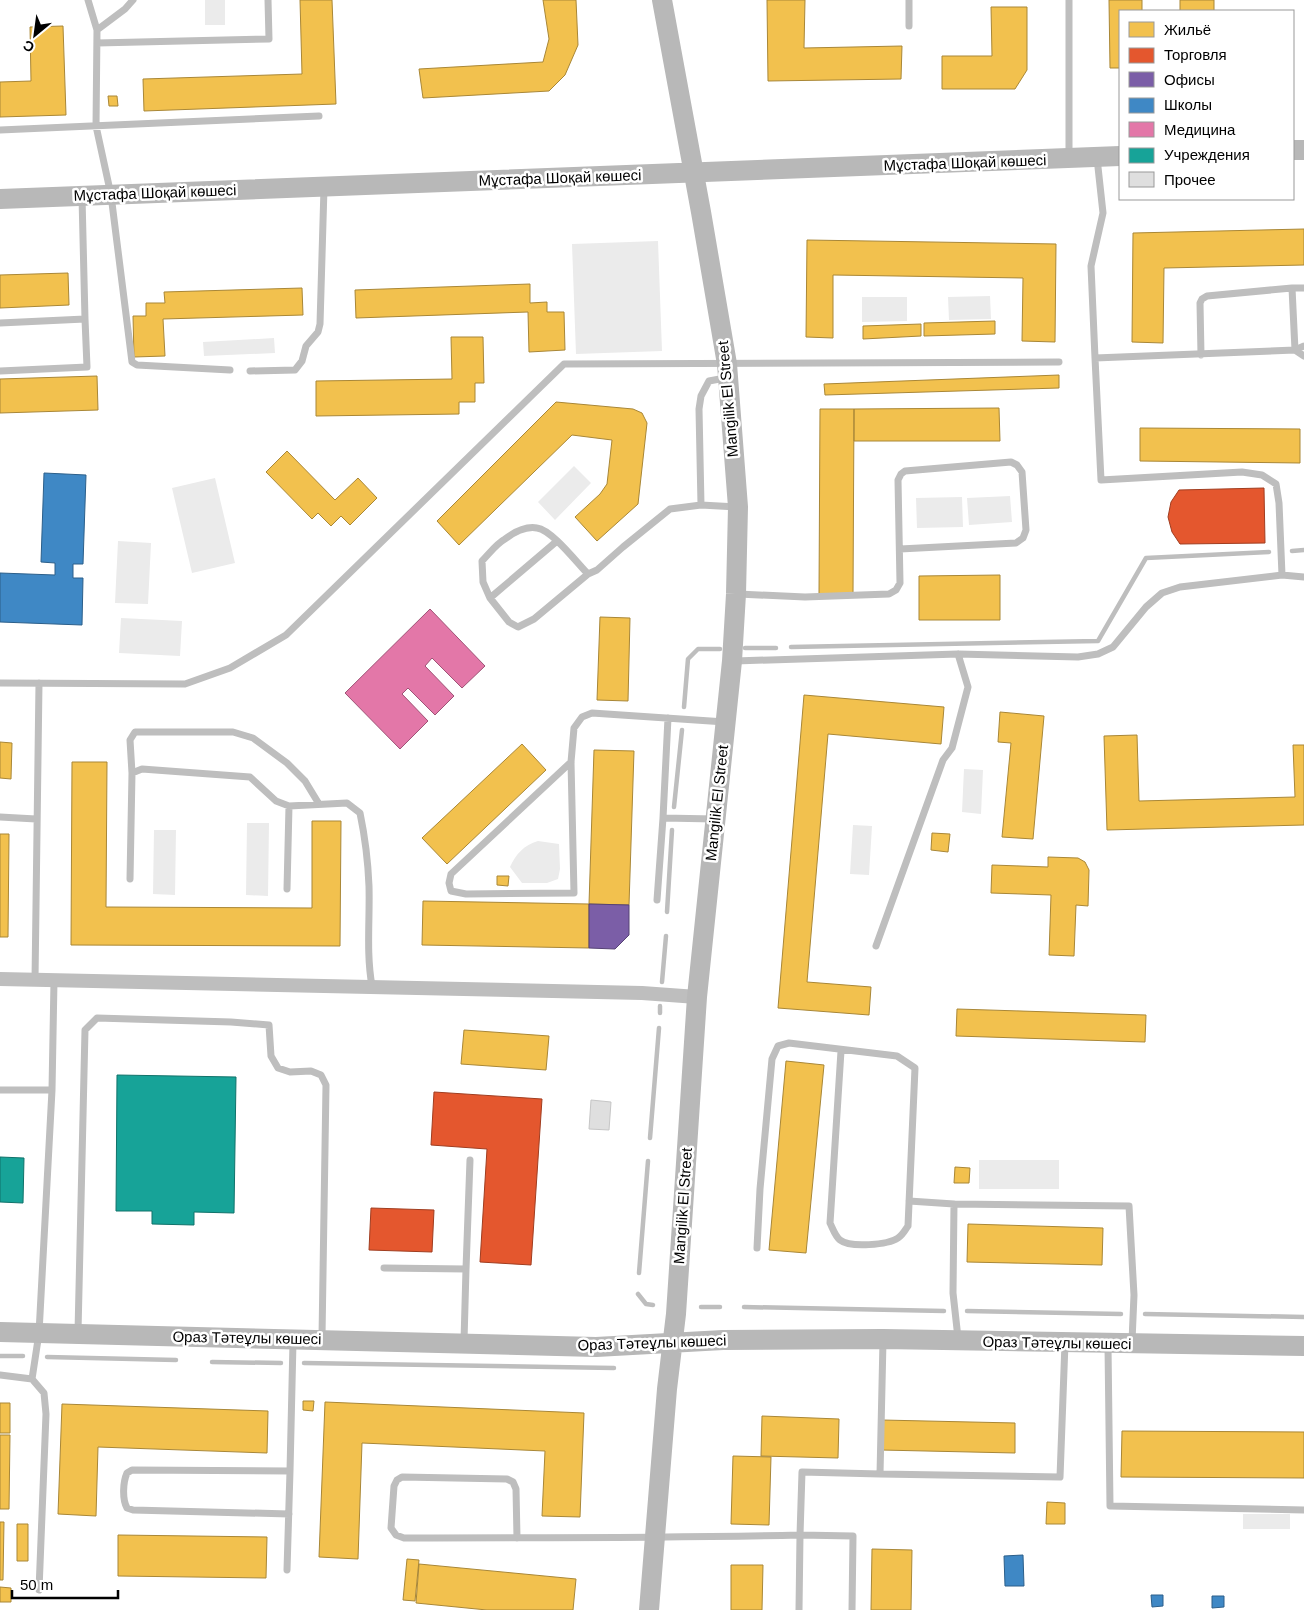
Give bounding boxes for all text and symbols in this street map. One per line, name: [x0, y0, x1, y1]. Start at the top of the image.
north arrow: [10, 10, 60, 60]
legend: [1119, 10, 1294, 200]
text: Жильё: [1164, 21, 1211, 38]
text: С: [20, 37, 37, 56]
text: Торговля: [1164, 46, 1227, 63]
text: Офисы: [1164, 71, 1215, 88]
text: Школы: [1164, 96, 1212, 113]
text: Медицина: [1164, 121, 1236, 138]
text: Учреждения: [1164, 146, 1250, 163]
street label: Мұстафа Шоқай көшесі: [883, 151, 1047, 174]
street label: Мұстафа Шоқай көшесі: [478, 166, 642, 189]
text: Прочее: [1164, 171, 1216, 188]
street label: Мұстафа Шоқай көшесі: [73, 181, 237, 204]
street label: Mangilik El Street: [714, 339, 741, 458]
street label: Mangilik El Street: [702, 743, 731, 862]
street label: Mangilik El Street: [670, 1146, 695, 1265]
street label: Ораз Тәтеұлы көшесі: [172, 1328, 322, 1347]
street label: Ораз Тәтеұлы көшесі: [577, 1331, 727, 1354]
street label: Ораз Тәтеұлы көшесі: [982, 1333, 1132, 1352]
scale bar: [12, 1568, 119, 1600]
text: 50 m: [20, 1576, 53, 1593]

